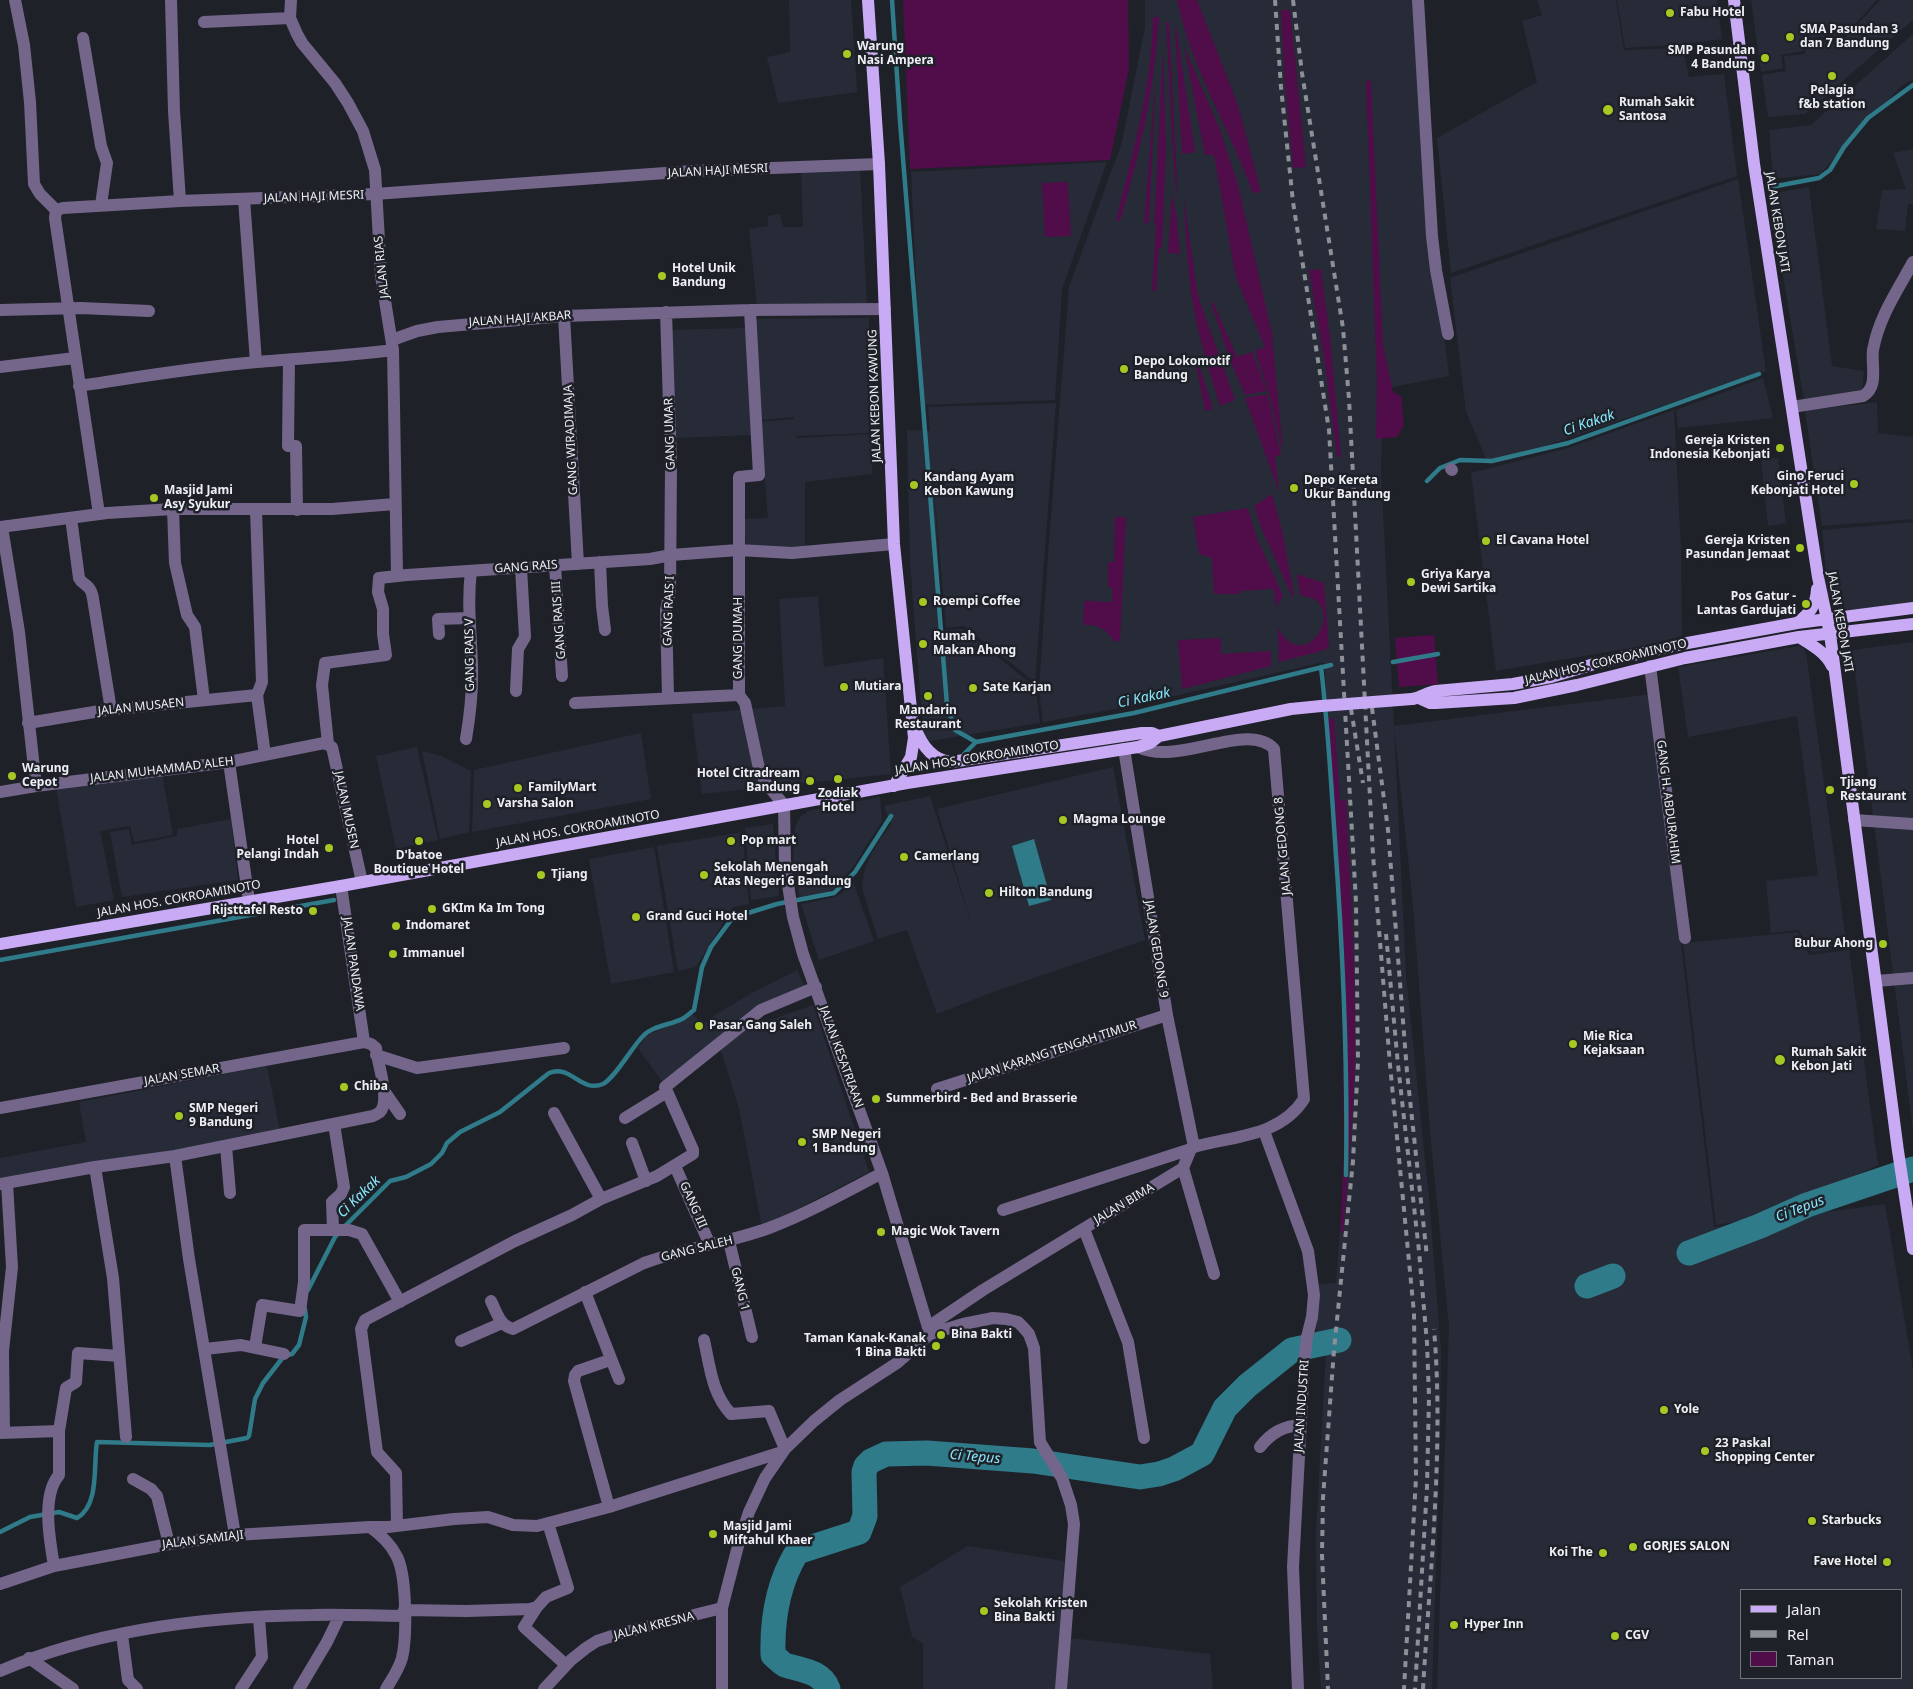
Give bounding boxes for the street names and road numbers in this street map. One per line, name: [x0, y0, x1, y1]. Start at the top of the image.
street label: JALAN HAJI MESRI: [667, 161, 769, 181]
street label: JALAN KEBON JATI: [1762, 171, 1792, 273]
street label: JALAN HAJI MESRI: [264, 188, 364, 206]
street label: JALAN RIAS: [372, 235, 392, 299]
street label: JALAN HAJI AKBAR: [468, 308, 572, 330]
street label: JALAN KEBON KAWUNG: [865, 329, 885, 463]
street label: GANG WIRADIMAJA: [561, 384, 581, 496]
street label: GANG UMAR: [662, 398, 678, 470]
street label: GANG RAIS: [494, 558, 558, 576]
street label: JALAN KEBON JATI: [1824, 571, 1856, 673]
street label: GANG RAIS I: [661, 576, 677, 646]
street label: GANG RAIS III: [549, 580, 569, 660]
street label: GANG DUMAH: [732, 597, 746, 679]
street label: GANG RAIS V: [462, 618, 478, 692]
street label: JALAN HOS. COKROAMINOTO: [1524, 636, 1688, 688]
street label: JALAN MUSAEN: [97, 695, 185, 719]
street label: JALAN HOS. COKROAMINOTO: [894, 738, 1060, 778]
street label: GANG H. ABDURAHIM: [1653, 739, 1683, 865]
street label: JALAN MUHAMMAD ALEH: [90, 754, 234, 786]
street label: JALAN MUSEN: [331, 770, 361, 850]
street label: JALAN GEDONG 8: [1272, 796, 1294, 896]
street label: JALAN HOS. COKROAMINOTO: [495, 808, 661, 850]
street label: JALAN HOS. COKROAMINOTO: [96, 878, 262, 920]
street label: JALAN GEDONG 9: [1141, 899, 1171, 999]
street label: JALAN PANDAWA: [339, 916, 367, 1012]
street label: JALAN KESATRIAAN: [816, 1004, 866, 1110]
street label: JALAN KARANG TENGAH TIMUR: [966, 1018, 1138, 1086]
street label: JALAN SEMAR: [143, 1061, 221, 1089]
street label: GANG III: [676, 1179, 710, 1231]
street label: JALAN BIMA: [1091, 1180, 1157, 1228]
street label: GANG SALEH: [660, 1233, 734, 1265]
street label: GANG 1: [728, 1266, 752, 1312]
street label: JALAN INDUSTRI: [1292, 1359, 1312, 1453]
street label: JALAN SAMIAJI: [161, 1528, 245, 1552]
street label: JALAN KRESNA: [612, 1609, 696, 1643]

